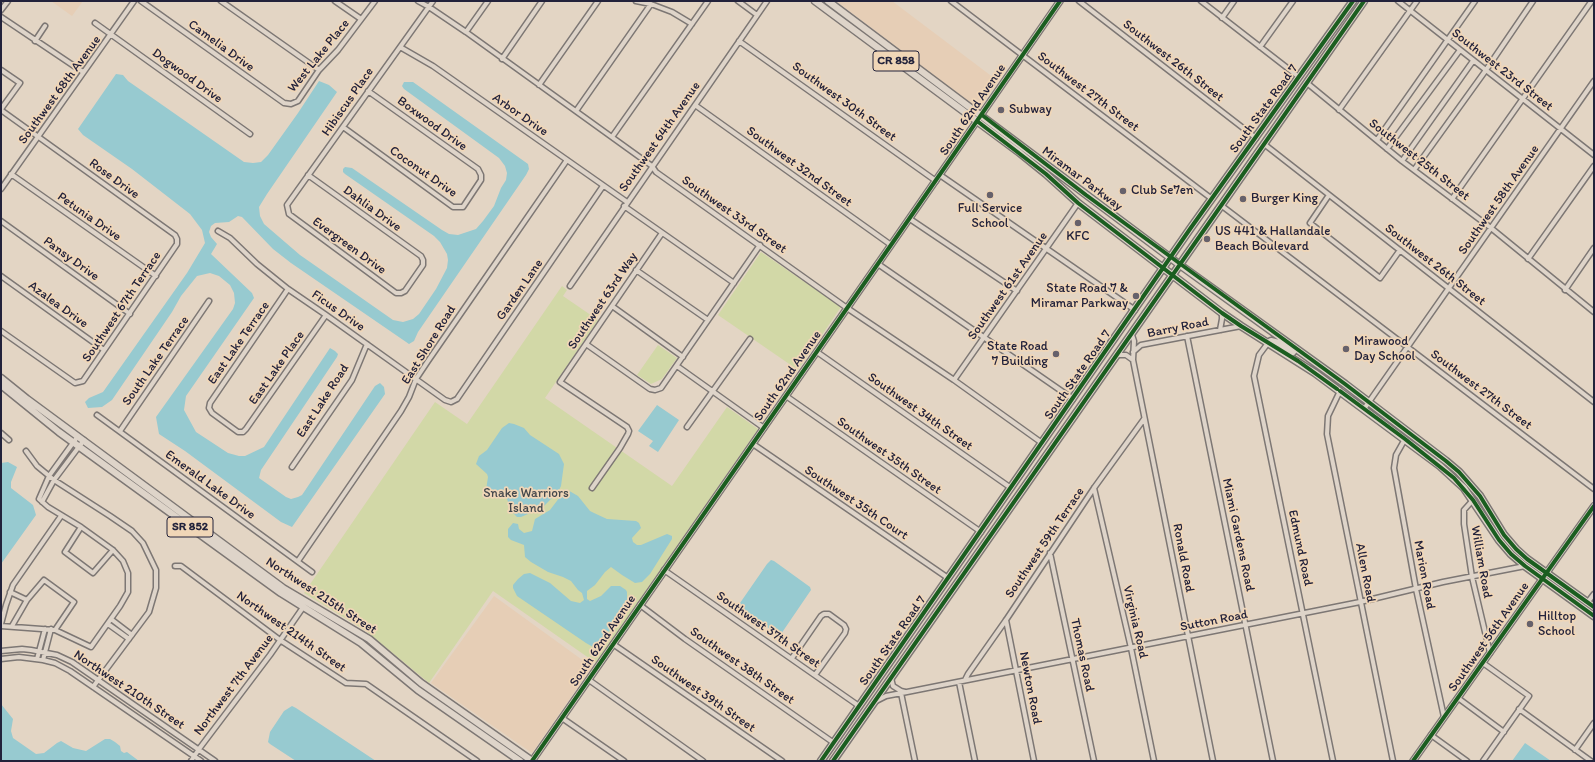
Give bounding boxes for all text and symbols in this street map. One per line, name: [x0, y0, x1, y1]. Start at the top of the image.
street label: West Lake Place: [285, 16, 353, 96]
street label: Camelia Drive: [185, 17, 257, 75]
street label: Southwest 26th Street: [1119, 17, 1227, 105]
street label: Southwest 23rd Street: [1448, 25, 1556, 115]
street label: Southwest 68th Avenue: [15, 33, 105, 147]
street label: Dogwood Drive: [149, 45, 225, 107]
street label: Southwest 27th Street: [1034, 49, 1142, 135]
road number: CR 858: [873, 51, 919, 71]
street label: Southwest 30th Street: [789, 59, 899, 145]
street label: South 62nd Avenue: [937, 61, 1009, 159]
street label: South State Road 7: [1227, 62, 1301, 156]
street label: Hibiscus Place: [319, 65, 377, 139]
street label: Southwest 64th Avenue: [616, 79, 704, 195]
street label: Arbor Drive: [489, 90, 551, 140]
street label: Boxwood Drive: [394, 93, 470, 155]
place label: Subway: [1009, 102, 1052, 118]
marker: Subway: [996, 105, 1006, 115]
street label: Southwest 25th Street: [1365, 116, 1473, 204]
street label: Southwest 32nd Street: [743, 123, 855, 211]
street label: Southwest 58th Avenue: [1455, 142, 1543, 258]
street label: Coconut Drive: [386, 143, 460, 201]
street label: Miramar Parkway: [1038, 143, 1126, 215]
street label: Rose Drive: [86, 155, 142, 203]
street label: Southwest 33rd Street: [678, 173, 790, 257]
street label: Dahlia Drive: [340, 183, 404, 235]
place label: Club Se7en: [1131, 183, 1193, 199]
marker: Club Se7en: [1118, 186, 1128, 196]
street label: Petunia Drive: [54, 189, 124, 245]
marker: Full Service School: [985, 190, 995, 200]
place label: Burger King: [1251, 191, 1318, 207]
marker: Burger King: [1238, 194, 1248, 204]
place label: Full Service School: [958, 201, 1022, 232]
street label: Evergreen Drive: [309, 214, 389, 278]
marker: KFC: [1073, 218, 1083, 228]
street label: Southwest 26th Street: [1381, 221, 1489, 309]
place label: US 441 & Hallandale Beach Boulevard: [1215, 224, 1330, 255]
street label: Southwest 61st Avenue: [965, 229, 1051, 343]
place label: KFC: [1066, 229, 1090, 245]
street label: Pansy Drive: [40, 234, 102, 284]
marker: US 441 & Hallandale Beach Boulevard: [1202, 234, 1212, 244]
street label: Southwest 67th Terrace: [79, 249, 165, 365]
street label: Southwest 63rd Way: [565, 250, 641, 352]
street label: Garden Lane: [493, 256, 547, 324]
street label: Azalea Drive: [25, 278, 91, 332]
place label: State Road 7 & Miramar Parkway: [1031, 281, 1128, 312]
street label: Ficus Drive: [308, 287, 368, 335]
marker: State Road 7 & Miramar Parkway: [1131, 291, 1141, 301]
street label: East Lake Terrace: [205, 299, 273, 387]
street label: East Shore Road: [398, 303, 460, 387]
street label: South Lake Terrace: [119, 313, 193, 409]
street label: Barry Road: [1146, 314, 1210, 342]
street label: South State Road 7: [1041, 327, 1115, 423]
street label: East Lake Place: [246, 328, 308, 408]
street label: South 62nd Avenue: [751, 328, 825, 424]
place label: Mirawood Day School: [1354, 334, 1415, 365]
place label: State Road 7 Building: [987, 339, 1048, 370]
marker: Mirawood Day School: [1341, 344, 1351, 354]
street label: Southwest 27th Street: [1427, 347, 1535, 433]
marker: State Road 7 Building: [1051, 349, 1061, 359]
street label: East Lake Road: [293, 361, 353, 441]
street label: Southwest 34th Street: [864, 370, 976, 454]
street label: Southwest 35th Street: [834, 414, 944, 498]
street label: Emerald Lake Drive: [162, 447, 258, 523]
street label: Southwest 35th Court: [801, 462, 911, 544]
street label: Miami Gardens Road: [1218, 477, 1258, 593]
street label: Southwest 59th Terrace: [1002, 485, 1088, 601]
park label: Snake Warriors Island: [483, 486, 569, 517]
street label: Edmund Road: [1284, 508, 1316, 588]
road number: SR 852: [167, 517, 213, 537]
street label: Ronald Road: [1169, 522, 1197, 594]
street label: William Road: [1467, 524, 1495, 600]
street label: Marion Road: [1410, 539, 1438, 611]
street label: Allen Road: [1352, 542, 1378, 604]
street label: Northwest 215th Street: [262, 554, 380, 638]
street label: Southwest 56th Avenue: [1445, 579, 1533, 695]
street label: Virginia Road: [1119, 584, 1151, 660]
street label: Northwest 214th Street: [233, 588, 349, 676]
street label: Southwest 37th Street: [713, 588, 823, 672]
street label: South 62nd Avenue: [567, 592, 639, 690]
street label: South State Road 7: [856, 593, 930, 689]
street label: Sutton Road: [1179, 607, 1249, 635]
place label: Hilltop School: [1538, 609, 1576, 640]
street label: Thomas Road: [1067, 617, 1097, 693]
marker: Hilltop School: [1525, 619, 1535, 629]
street label: Southwest 38th Street: [687, 624, 797, 708]
street label: Northwest 7th Avenue: [191, 631, 277, 739]
street label: Northwest 210th Street: [70, 647, 188, 733]
street label: Newton Road: [1015, 650, 1045, 726]
street label: Southwest 39th Street: [648, 652, 758, 736]

